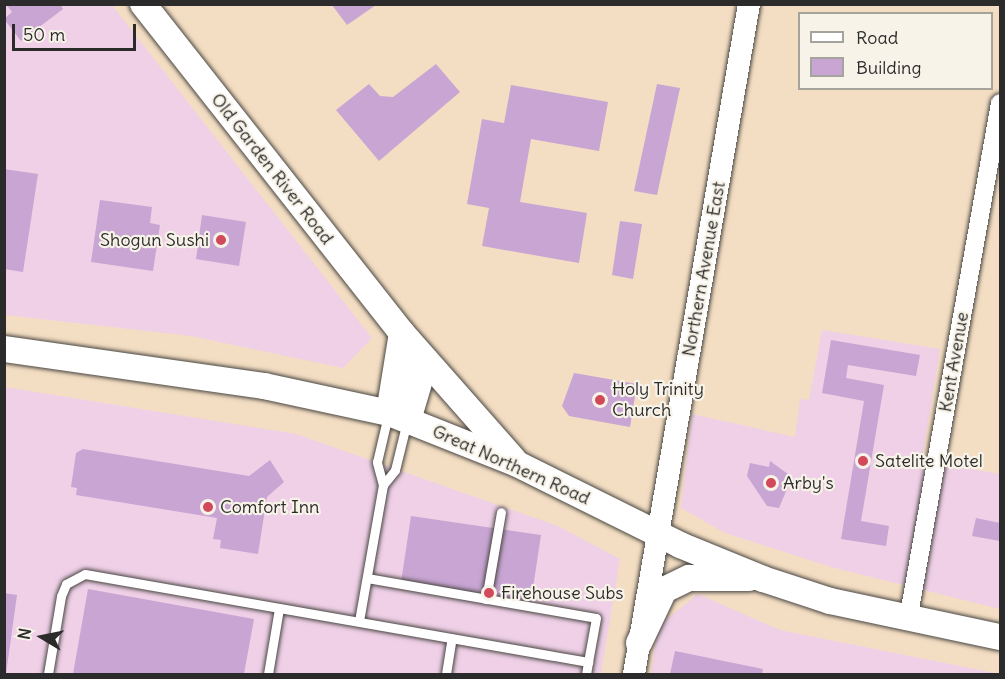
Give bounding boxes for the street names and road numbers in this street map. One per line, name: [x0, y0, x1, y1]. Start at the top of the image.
street label: Old Garden River Road: [206, 89, 338, 249]
street label: Northern Avenue East: [678, 180, 730, 358]
street label: Kent Avenue: [935, 310, 973, 414]
street label: Great Northern Road: [429, 421, 593, 509]

